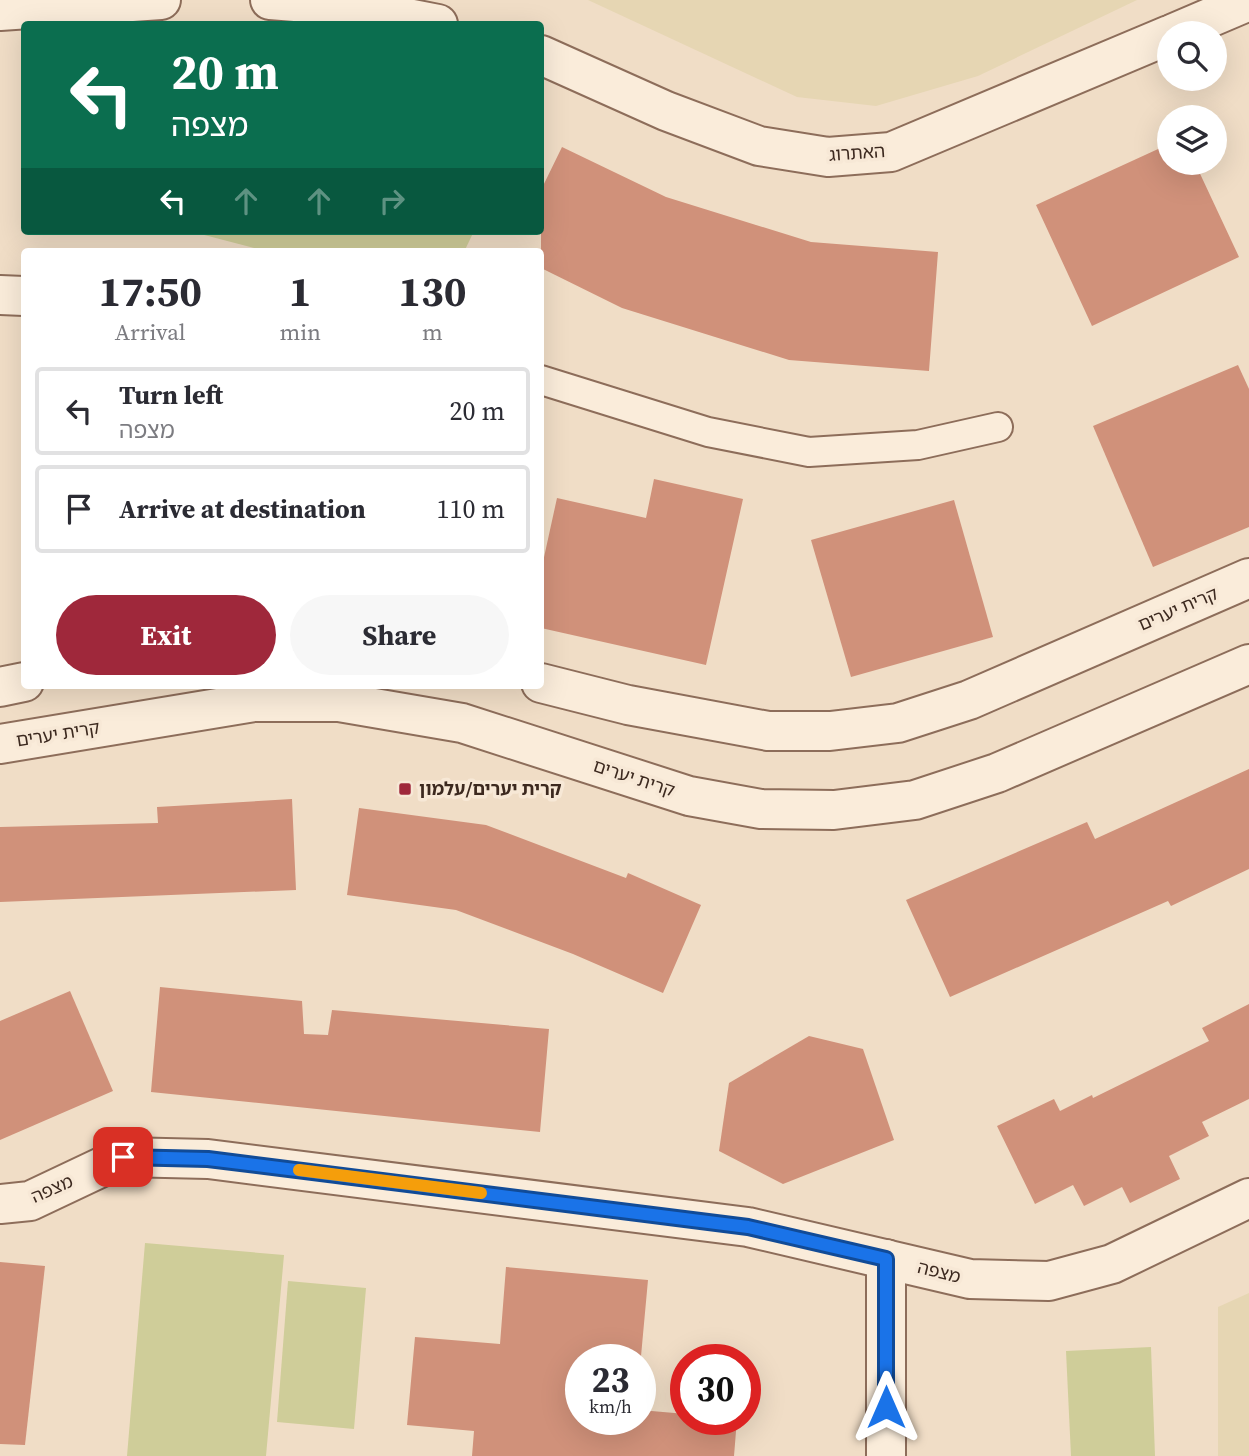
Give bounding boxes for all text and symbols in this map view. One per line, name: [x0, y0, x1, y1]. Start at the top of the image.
map controls: [1157, 21, 1227, 175]
button: search: [1157, 21, 1227, 91]
text: 20 m: [171, 38, 279, 105]
icon: left: [56, 49, 147, 140]
text: מצפה: [171, 103, 248, 147]
button: layers: [1157, 105, 1227, 175]
street label: האתרוג: [828, 138, 886, 167]
icon: left: [154, 182, 192, 220]
icon: ahead: [227, 182, 265, 220]
icon: ahead: [300, 182, 338, 220]
icon: right: [373, 182, 411, 220]
text: 17:50: [98, 262, 202, 320]
text: 1: [289, 262, 312, 320]
text: 130: [398, 262, 467, 320]
text: Arrival: [115, 316, 186, 348]
text: min: [279, 316, 321, 348]
text: m: [422, 316, 443, 348]
text: Turn left: [119, 377, 223, 413]
icon: left: [60, 392, 98, 430]
text: 20 m: [450, 393, 505, 429]
text: מצפה: [119, 414, 175, 446]
icon: arrive: [60, 490, 98, 528]
text: Arrive at destination: [119, 491, 366, 527]
text: 110 m: [437, 491, 505, 527]
street label: קרית יערים: [1134, 580, 1222, 637]
button: Exit: [56, 595, 276, 675]
button: Share: [290, 595, 509, 675]
street label: קרית יערים: [14, 715, 102, 752]
street label: קרית יערים: [590, 753, 678, 802]
place label: קרית יערים/עלמון: [419, 776, 562, 801]
marker: קרית יערים/עלמון: [397, 781, 413, 797]
pin: [93, 1127, 153, 1187]
icon: arrive: [104, 1138, 142, 1176]
street label: מצפה: [27, 1168, 77, 1209]
street label: מצפה: [915, 1254, 963, 1289]
speed limit sign: 30: [670, 1344, 761, 1435]
text: 23: [592, 1356, 629, 1404]
position arrow: [849, 1370, 923, 1444]
text: km/h: [589, 1394, 632, 1419]

